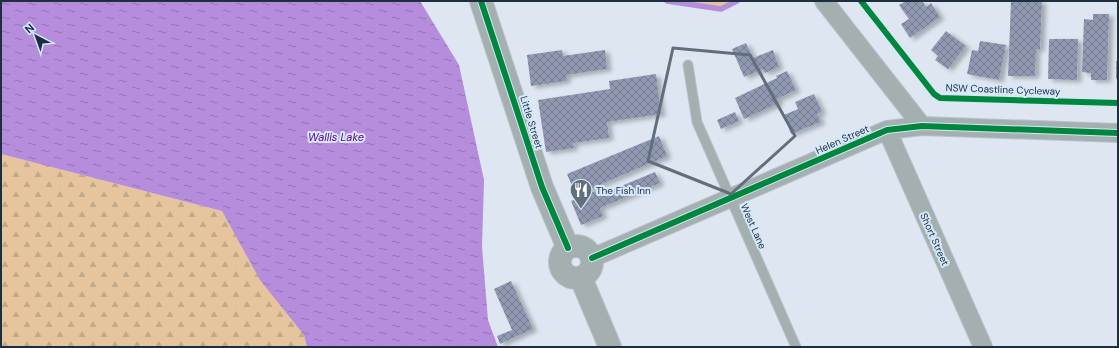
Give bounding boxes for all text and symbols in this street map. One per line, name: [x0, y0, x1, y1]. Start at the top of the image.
north arrow: [16, 16, 56, 56]
text: N: [22, 21, 37, 36]
street label: NSW Coastline Cycleway: [945, 81, 1061, 98]
street label: Little Street: [517, 94, 546, 150]
street label: Helen Street: [813, 122, 871, 157]
water label: Wallis Lake: [308, 130, 364, 144]
restaurant icon: The Fish Inn: [568, 177, 594, 210]
place label: The Fish Inn: [596, 184, 651, 197]
street label: West Lane: [738, 201, 769, 251]
street label: Short Street: [917, 211, 952, 268]

